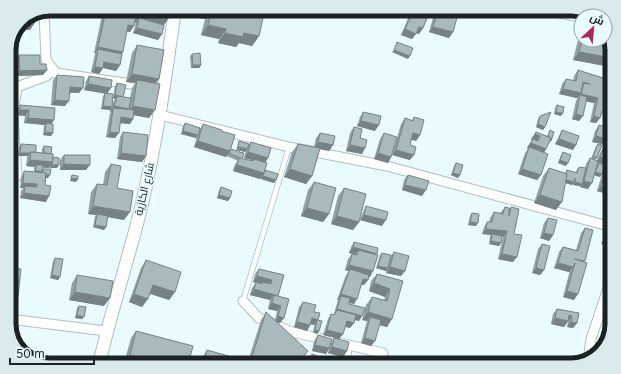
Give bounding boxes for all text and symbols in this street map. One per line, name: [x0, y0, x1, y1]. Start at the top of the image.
north arrow: [573, 8, 613, 48]
text: ش: [588, 10, 607, 28]
street label: شارع الكازية: [131, 161, 158, 217]
scale bar: [10, 340, 94, 366]
text: 50 m: [16, 346, 45, 361]

